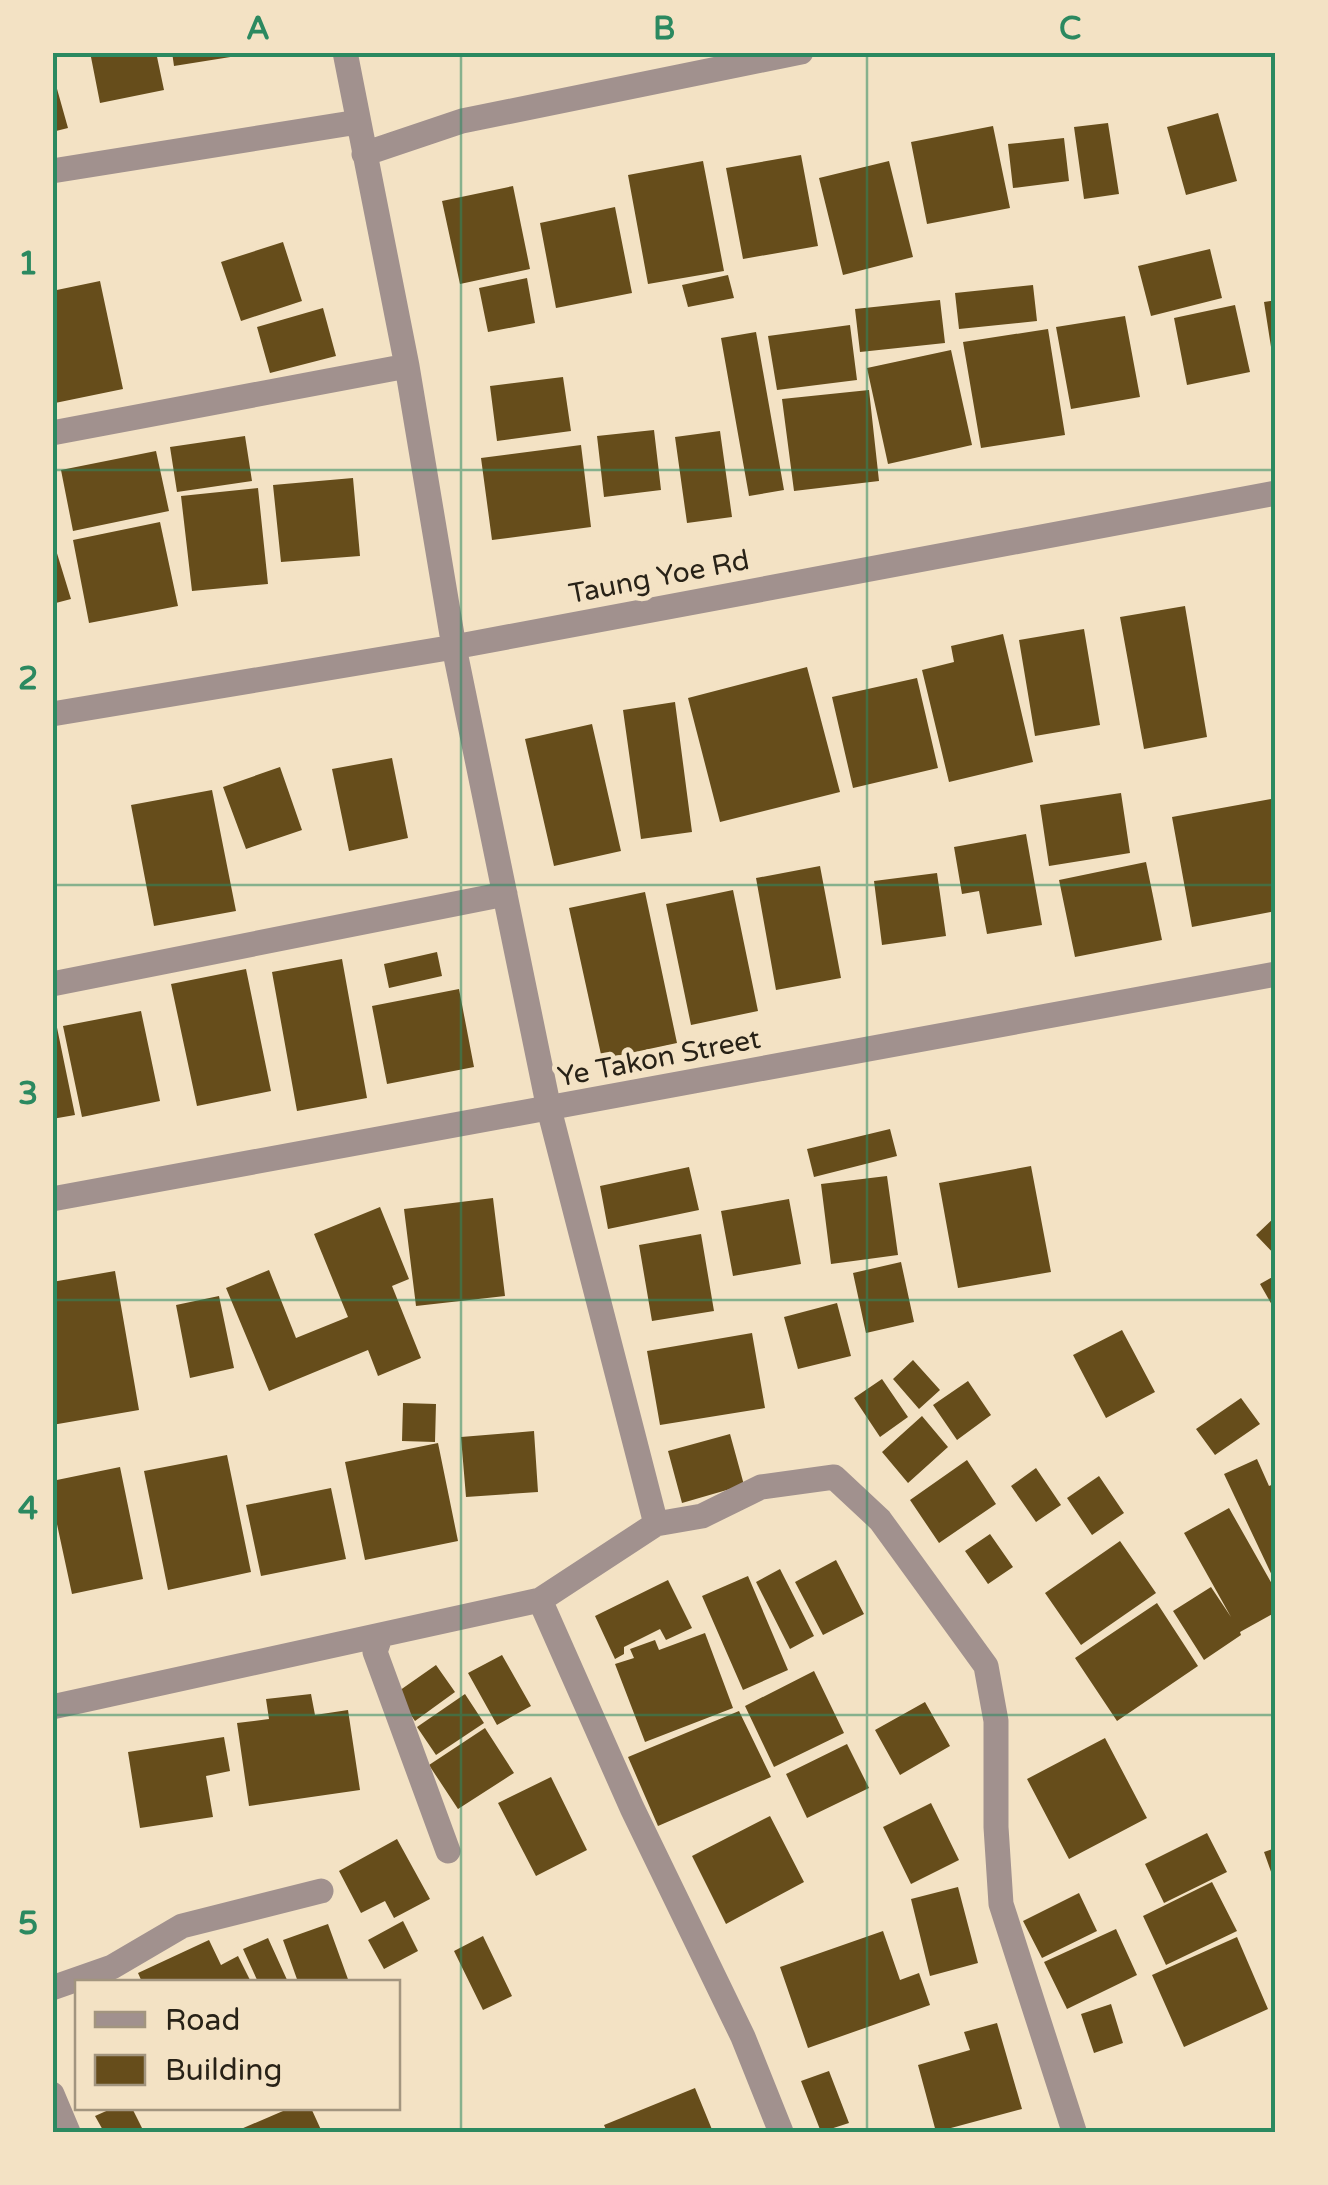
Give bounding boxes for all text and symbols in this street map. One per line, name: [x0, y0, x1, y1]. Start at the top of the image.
text: A: [246, 10, 270, 48]
text: B: [653, 10, 675, 48]
text: C: [1059, 10, 1081, 48]
text: 1: [18, 245, 38, 283]
street label: Taung Yoe Rd: [566, 543, 752, 611]
text: 2: [18, 660, 38, 698]
street label: Ye Takon Street: [555, 1022, 764, 1094]
text: 3: [18, 1075, 38, 1113]
text: 4: [18, 1490, 38, 1528]
text: 5: [18, 1905, 38, 1943]
legend: [75, 1980, 400, 2110]
text: Road: [165, 2002, 240, 2039]
text: Building: [165, 2052, 282, 2089]

